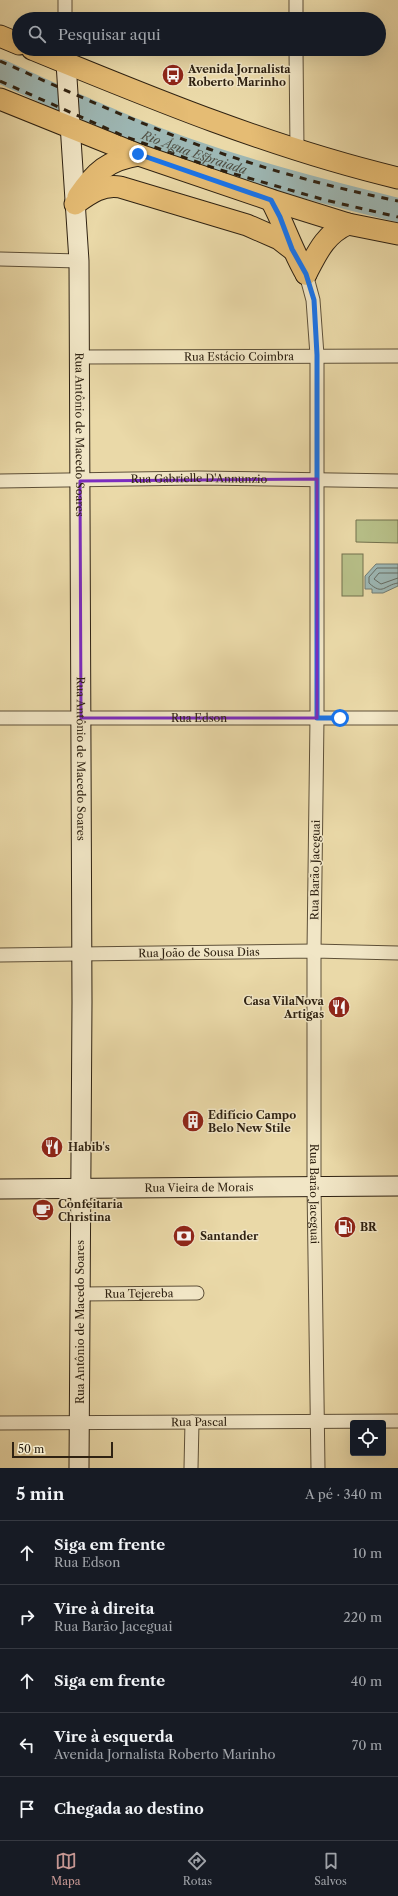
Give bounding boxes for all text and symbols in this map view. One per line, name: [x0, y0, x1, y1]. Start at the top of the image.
search box: [12, 12, 386, 56]
icon: search: [26, 23, 48, 45]
text: Pesquisar aqui: [58, 25, 161, 44]
bus stop icon: Avenida Jornalista Roberto Marinho: [160, 62, 186, 88]
place label: Avenida Jornalista Roberto Marinho: [187, 62, 291, 89]
water label: Rio Água Espraiada: [139, 126, 249, 177]
route end: [129, 145, 147, 163]
street label: Rua Estácio Coimbra: [184, 349, 294, 364]
street label: Rua Antônio de Macedo Soares: [72, 352, 87, 517]
street label: Rua Gabrielle D'Annunzio: [131, 471, 268, 486]
street label: Rua Antônio de Macedo Soares: [74, 676, 88, 841]
route start: [331, 709, 349, 727]
street label: Rua Edson: [171, 711, 227, 725]
street label: Rua Barão Jaceguai: [307, 819, 323, 920]
street label: Rua João de Sousa Dias: [138, 945, 260, 960]
place label: Casa VilaNova Artigas: [244, 994, 325, 1021]
restaurant icon: Casa VilaNova Artigas: [326, 994, 352, 1020]
building icon: Edifício Campo Belo New Stile: [180, 1108, 206, 1134]
place label: Edifício Campo Belo New Stile: [208, 1108, 296, 1135]
restaurant icon: Habib's: [39, 1134, 65, 1160]
place label: Habib's: [68, 1140, 110, 1154]
street label: Rua Barão Jaceguai: [307, 1144, 322, 1245]
street label: Rua Vieira de Morais: [144, 1180, 254, 1195]
cafe icon: Confeitaria Christina: [30, 1197, 56, 1223]
place label: Confeitaria Christina: [58, 1197, 123, 1224]
fuel station icon: BR: [332, 1214, 358, 1240]
place label: BR: [360, 1220, 377, 1234]
bank icon: Santander: [171, 1223, 197, 1249]
place label: Santander: [200, 1229, 259, 1243]
street label: Rua Antônio de Macedo Soares: [73, 1240, 87, 1404]
street label: Rua Tejereba: [104, 1286, 174, 1301]
street label: Rua Pascal: [171, 1415, 228, 1429]
map controls: [350, 1420, 386, 1456]
button: locate: [350, 1420, 386, 1456]
scale bar: [12, 1440, 113, 1459]
text: 50 m: [18, 1442, 44, 1456]
text: 5 min: [16, 1484, 64, 1504]
text: A pé · 340 m: [305, 1486, 382, 1502]
text: Siga em frente: [54, 1535, 165, 1554]
icon: ahead: [16, 1542, 38, 1564]
text: 10 m: [353, 1545, 382, 1561]
text: Rua Edson: [54, 1554, 120, 1570]
text: Vire à direita: [54, 1599, 154, 1618]
icon: right: [16, 1606, 38, 1628]
text: 220 m: [343, 1609, 382, 1625]
text: Rua Barão Jaceguai: [54, 1618, 172, 1634]
icon: ahead: [16, 1670, 38, 1692]
text: Siga em frente: [54, 1671, 165, 1690]
text: 40 m: [351, 1673, 382, 1689]
text: Vire à esquerda: [54, 1727, 173, 1746]
icon: left: [16, 1734, 38, 1756]
text: 70 m: [352, 1737, 382, 1753]
text: Avenida Jornalista Roberto Marinho: [54, 1746, 276, 1762]
icon: arrive: [16, 1798, 38, 1820]
text: Chegada ao destino: [54, 1799, 204, 1818]
tab: Mapa: [51, 1850, 81, 1888]
tab: Rotas: [183, 1850, 212, 1888]
tab: Salvos: [314, 1850, 347, 1888]

